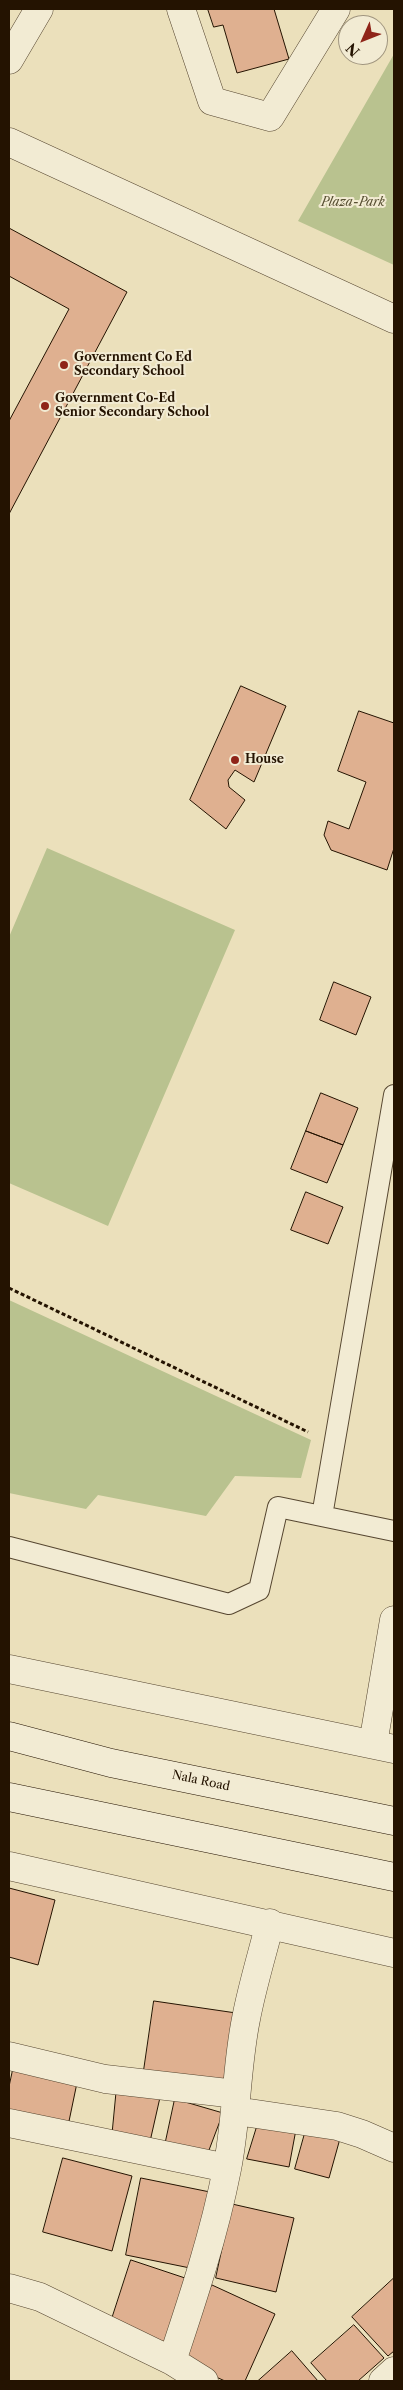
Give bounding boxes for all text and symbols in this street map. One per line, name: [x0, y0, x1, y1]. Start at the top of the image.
north arrow: [338, 15, 388, 65]
text: N: [342, 39, 364, 60]
park label: Plaza-Park: [321, 196, 385, 210]
place label: Government Co Ed Secondary School: [74, 351, 192, 379]
marker: Government Co Ed Secondary School: [58, 359, 70, 371]
place label: Government Co-Ed Senior Secondary School: [55, 392, 209, 420]
marker: Government Co-Ed Senior Secondary School: [39, 400, 51, 412]
place label: House: [245, 753, 284, 767]
marker: House: [229, 754, 241, 766]
street label: Nala Road: [171, 1768, 231, 1794]

